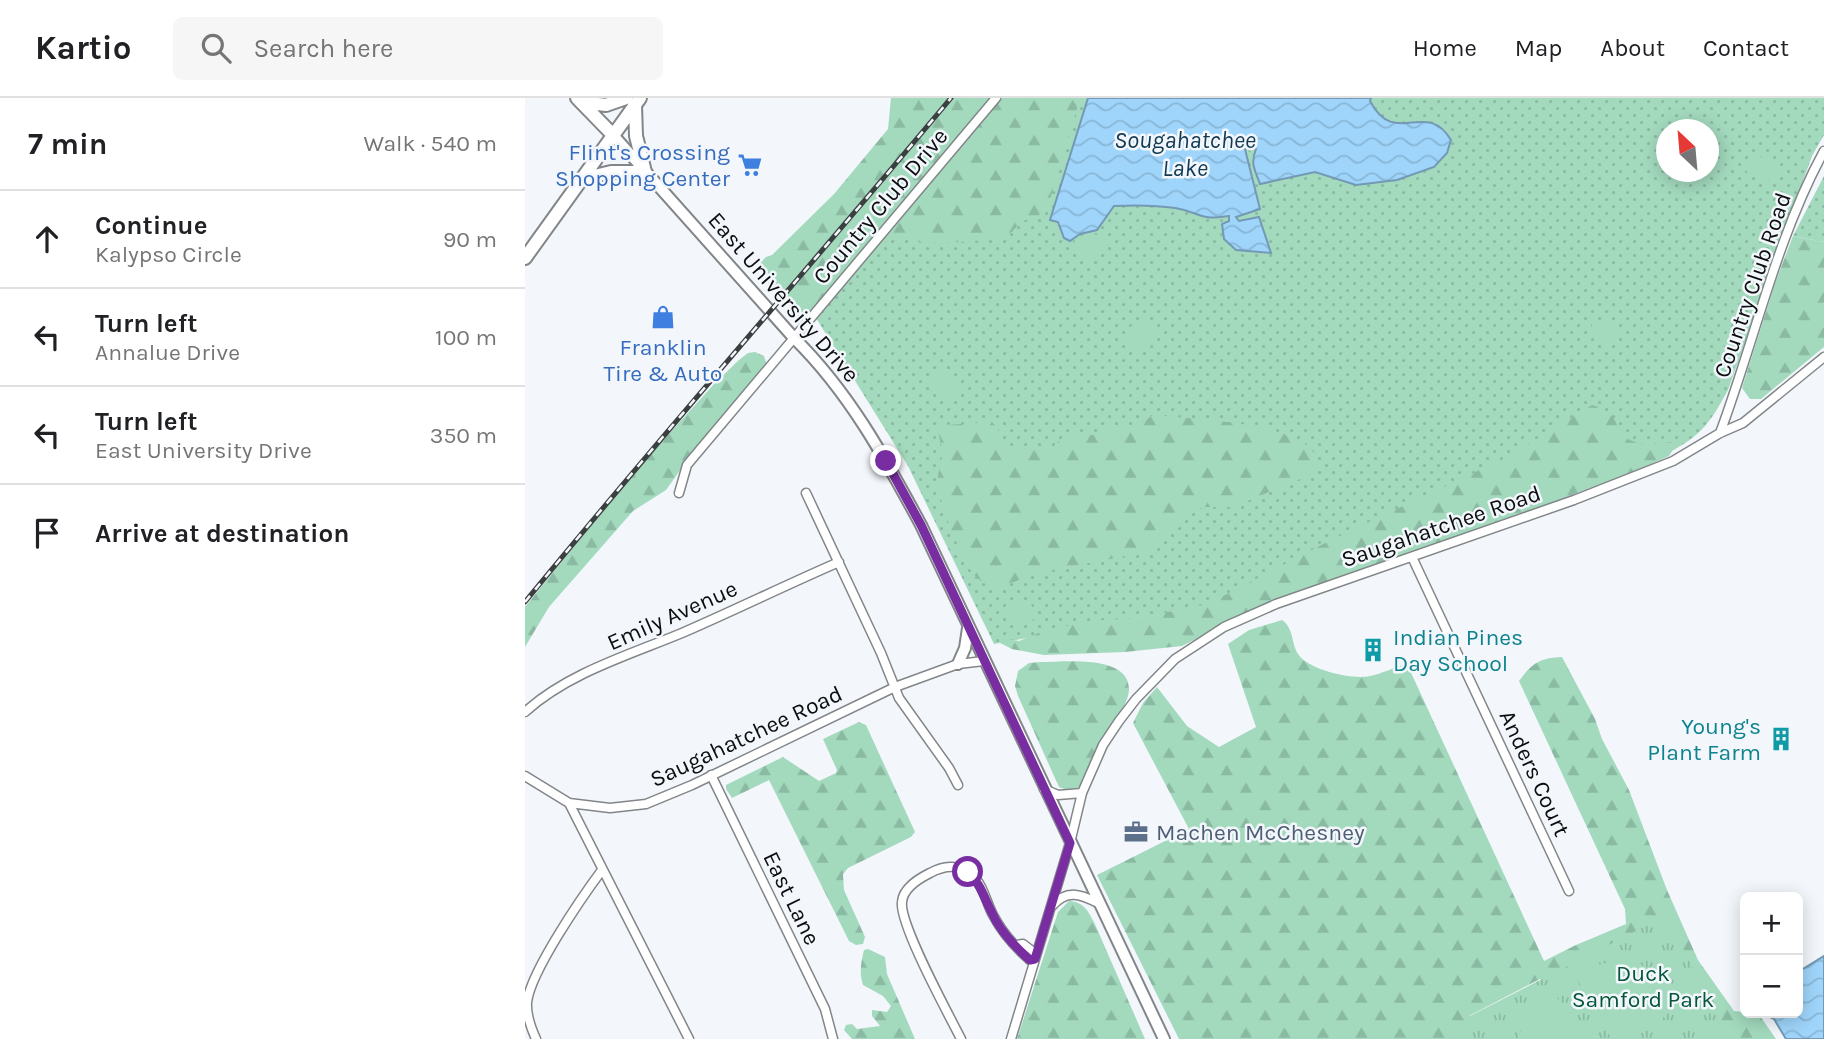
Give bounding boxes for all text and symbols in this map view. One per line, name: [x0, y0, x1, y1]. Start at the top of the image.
search box: [173, 17, 663, 80]
text: Kartio: [35, 29, 131, 67]
icon: search: [197, 29, 235, 67]
text: Search here: [253, 33, 393, 64]
text: Home: [1413, 34, 1477, 62]
text: Map: [1515, 34, 1562, 62]
text: About: [1600, 34, 1665, 62]
text: Contact: [1703, 34, 1789, 62]
north arrow: [1656, 119, 1719, 182]
street label: Country Club Drive: [807, 123, 953, 290]
text: 7 min: [28, 126, 108, 162]
water label: Sougahatchee Lake: [1114, 126, 1256, 182]
text: Walk · 540 m: [364, 130, 497, 157]
place label: Flint's Crossing Shopping Center: [555, 139, 731, 192]
supermarket icon: Flint's Crossing Shopping Center: [736, 151, 764, 179]
street label: Country Club Road: [1708, 189, 1797, 381]
street label: East University Drive: [702, 207, 865, 388]
text: Continue: [95, 210, 207, 241]
icon: ahead: [28, 220, 66, 258]
text: 90 m: [443, 226, 497, 253]
text: Kalypso Circle: [95, 241, 242, 268]
shop icon: Franklin Tire & Auto: [649, 303, 677, 331]
text: Turn left: [95, 308, 197, 339]
icon: left: [28, 318, 66, 356]
text: 100 m: [435, 324, 497, 351]
place label: Franklin Tire & Auto: [604, 334, 722, 387]
text: Annalue Drive: [95, 339, 240, 366]
text: Turn left: [95, 406, 197, 437]
icon: left: [28, 416, 66, 454]
text: 350 m: [430, 422, 497, 449]
text: East University Drive: [95, 437, 312, 464]
route end: [870, 445, 901, 476]
street label: Saugahatchee Road: [1338, 480, 1544, 573]
icon: arrive: [28, 514, 66, 552]
text: Arrive at destination: [95, 518, 349, 549]
street label: Emily Avenue: [603, 575, 741, 656]
place label: Indian Pines Day School: [1393, 624, 1523, 677]
building icon: Indian Pines Day School: [1359, 636, 1387, 664]
street label: Saugahatchee Road: [646, 680, 847, 793]
street label: Anders Court: [1494, 706, 1576, 841]
place label: Young's Plant Farm: [1647, 713, 1761, 766]
building icon: Young's Plant Farm: [1767, 725, 1795, 753]
office icon: Machen McChesney: [1122, 818, 1150, 846]
place label: Machen McChesney: [1156, 819, 1365, 846]
street label: East Lane: [757, 847, 826, 949]
route start: [952, 856, 983, 887]
map controls: [1740, 892, 1803, 1018]
button: +: [1740, 892, 1803, 955]
button: −: [1740, 955, 1803, 1018]
park label: Duck Samford Park: [1572, 960, 1714, 1013]

